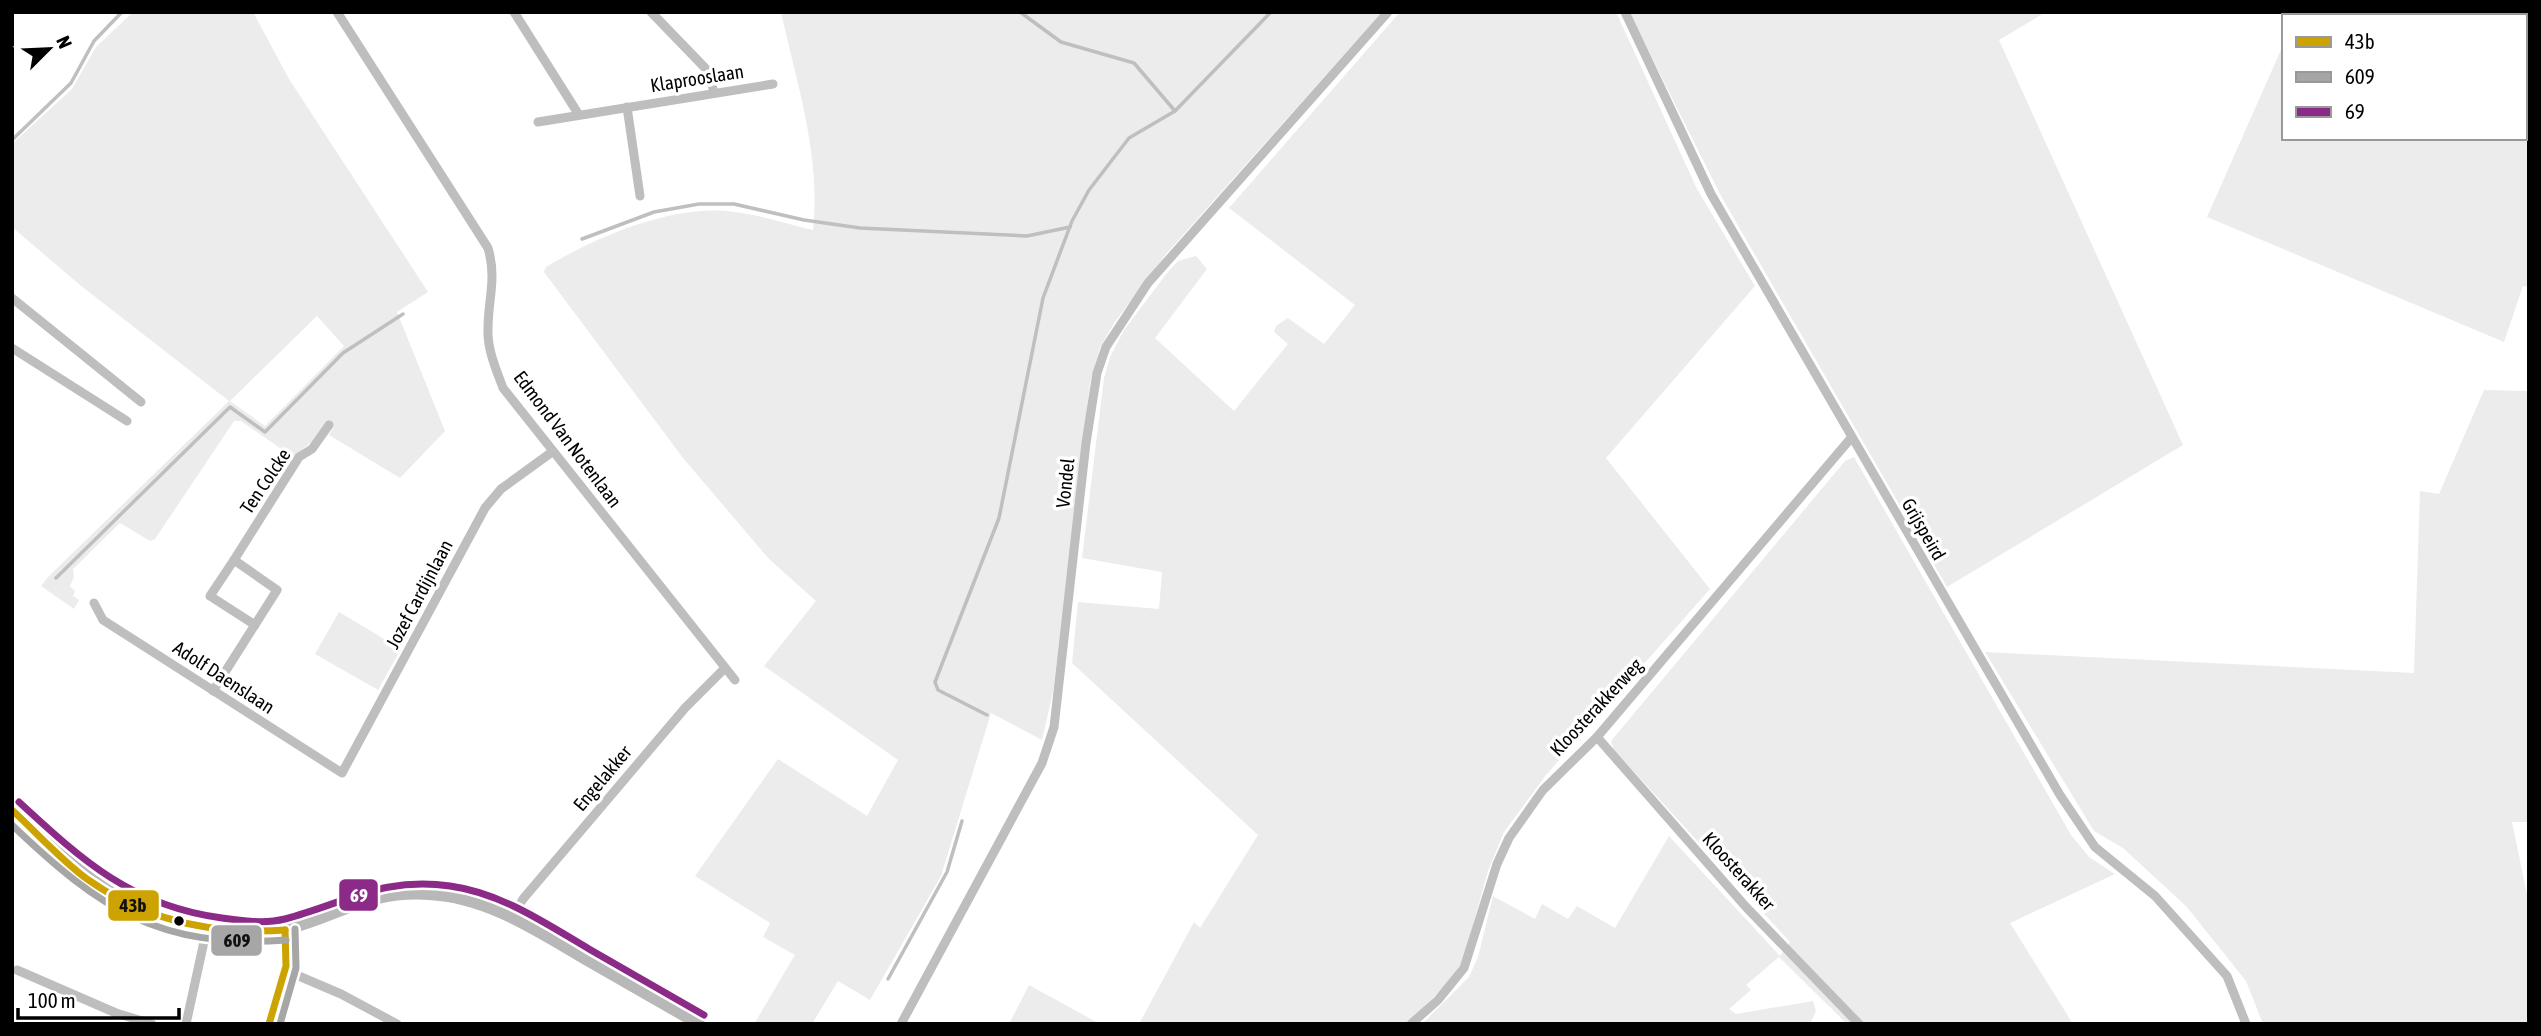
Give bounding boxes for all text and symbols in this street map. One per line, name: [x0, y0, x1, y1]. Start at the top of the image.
north arrow: [14, 14, 84, 84]
legend: [2282, 14, 2527, 140]
text: 43b: [2345, 29, 2375, 53]
text: N: [52, 32, 77, 52]
street label: Klaprooslaan: [649, 60, 745, 96]
text: 609: [2345, 64, 2375, 88]
text: 69: [2345, 99, 2365, 123]
street label: Edmond Van Notenlaan: [510, 366, 626, 512]
street label: Ten Colcke: [235, 444, 295, 518]
street label: Vondel: [1051, 457, 1079, 509]
street label: Grijspeird: [1898, 494, 1950, 564]
street label: Jozef Cardijnlaan: [381, 536, 457, 652]
street label: Adolf Daenslaan: [169, 636, 279, 718]
street label: Kloosterakkerweg: [1545, 653, 1647, 760]
street label: Engelakker: [568, 741, 636, 815]
street label: Kloosterakker: [1698, 827, 1780, 915]
line badge: 69: [338, 878, 379, 912]
text: 69: [350, 884, 368, 906]
line badge: 43b: [107, 889, 160, 922]
text: 43b: [119, 894, 146, 916]
unlabelled marker: [172, 914, 186, 928]
line badge: 609: [210, 924, 263, 957]
text: 609: [224, 929, 250, 951]
scale bar: [18, 976, 178, 1020]
text: 100 m: [28, 988, 76, 1012]

